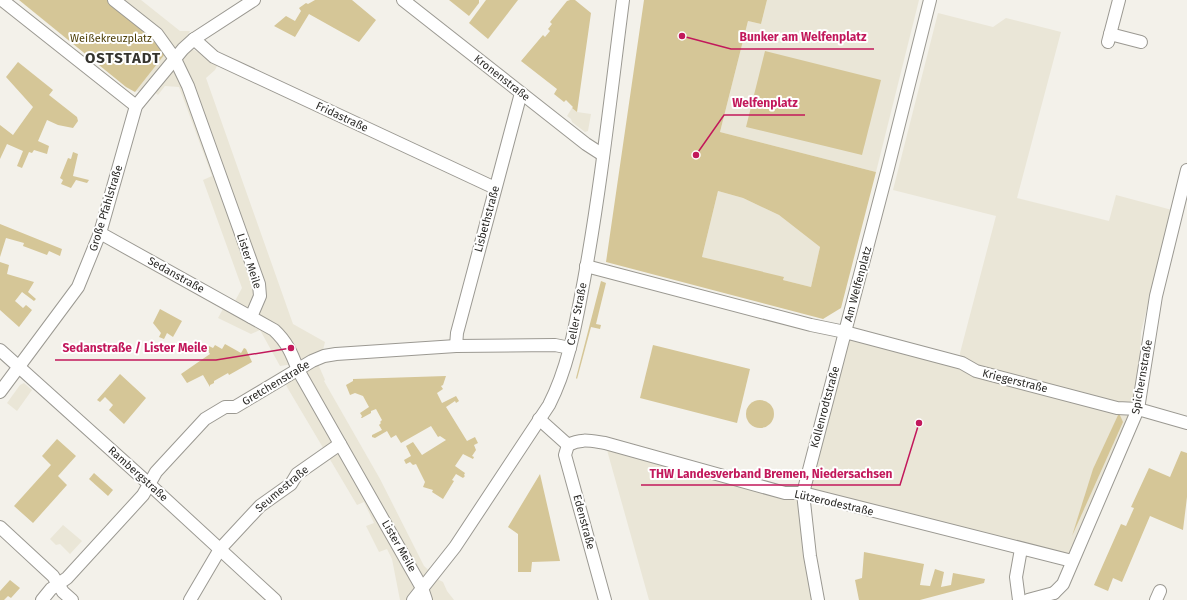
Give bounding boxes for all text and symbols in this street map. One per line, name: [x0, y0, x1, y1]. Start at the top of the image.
callout: Bunker am Welfenplatz: [731, 25, 874, 49]
text: Bunker am Welfenplatz: [740, 30, 867, 44]
park label: Weißekreuzplatz: [70, 32, 152, 45]
district label: OSTSTADT: [85, 49, 161, 67]
street label: Kronenstraße: [472, 52, 532, 104]
callout: Welfenplatz: [724, 91, 805, 115]
text: Welfenplatz: [732, 96, 798, 110]
street label: Fridastraße: [314, 99, 370, 135]
street label: Große Pfahlstraße: [87, 163, 125, 253]
street label: Lisbethstraße: [472, 184, 502, 254]
street label: Lister Meile: [234, 232, 264, 290]
street label: Am Welfenplatz: [842, 245, 874, 323]
street label: Sedanstraße: [146, 254, 206, 296]
street label: Celler Straße: [565, 281, 589, 347]
callout: Sedanstraße / Lister Meile: [55, 336, 216, 360]
street label: Spichernstraße: [1129, 339, 1155, 415]
text: Sedanstraße / Lister Meile: [62, 341, 208, 355]
street label: Gretchenstraße: [240, 358, 312, 408]
street label: Kollenrodtstraße: [808, 365, 842, 449]
street label: Kriegerstraße: [981, 367, 1049, 395]
street label: Rambergstraße: [106, 444, 170, 504]
callout: THW Landesverband Bremen, Niedersachsen: [641, 461, 900, 485]
street label: Seumestraße: [253, 463, 311, 515]
text: THW Landesverband Bremen, Niedersachsen: [649, 467, 893, 481]
street label: Lützerodestraße: [793, 488, 875, 518]
street label: Edenstraße: [570, 493, 598, 551]
street label: Lister Meile: [379, 518, 419, 574]

